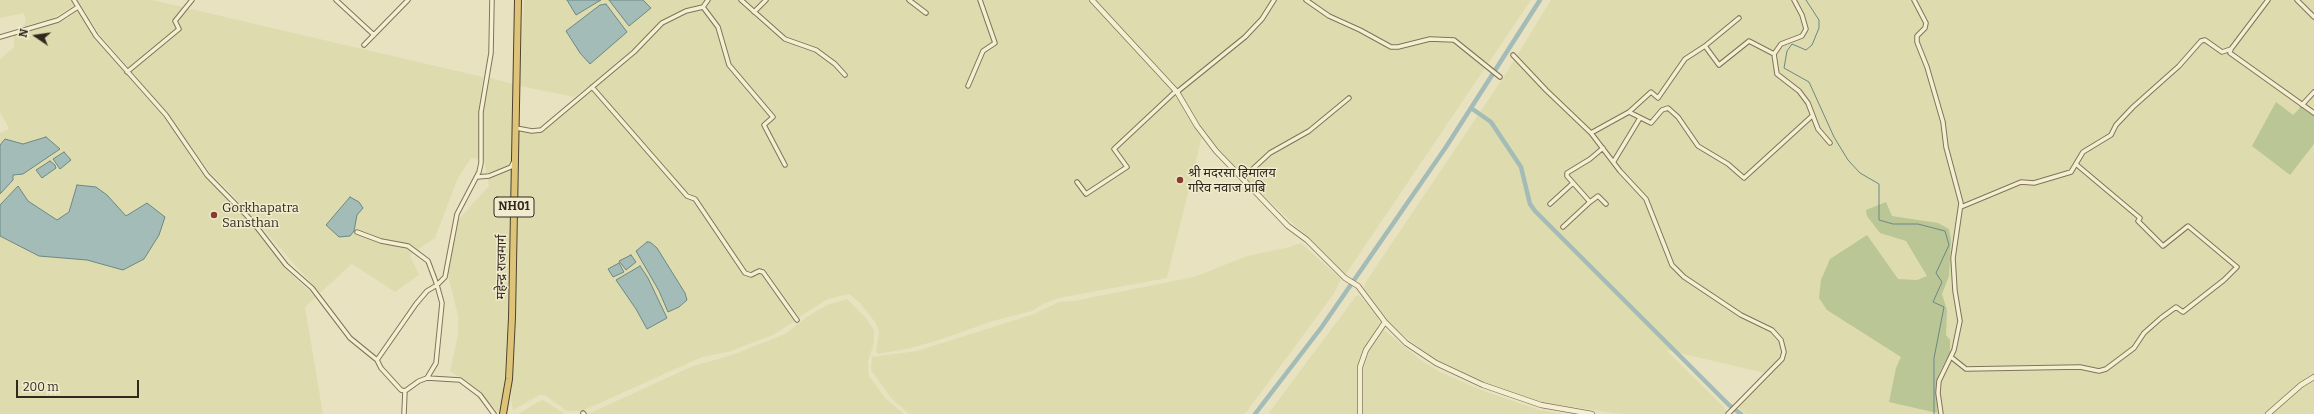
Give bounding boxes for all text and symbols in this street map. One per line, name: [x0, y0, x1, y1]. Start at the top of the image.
north arrow: [16, 16, 56, 56]
text: N: [17, 28, 31, 39]
place label: श्री मदरसा हिमालय गरिव नवाज प्राबि: [1188, 165, 1276, 196]
marker: श्री मदरसा हिमालय गरिव नवाज प्राबि: [1175, 175, 1185, 185]
road number: NH01: [494, 197, 534, 217]
place label: Gorkhapatra Sansthan: [222, 200, 299, 231]
marker: Gorkhapatra Sansthan: [209, 210, 219, 220]
street label: महेन्द्र राजमार्ग: [494, 234, 510, 300]
scale bar: [18, 372, 141, 398]
text: 200 m: [23, 380, 59, 394]

